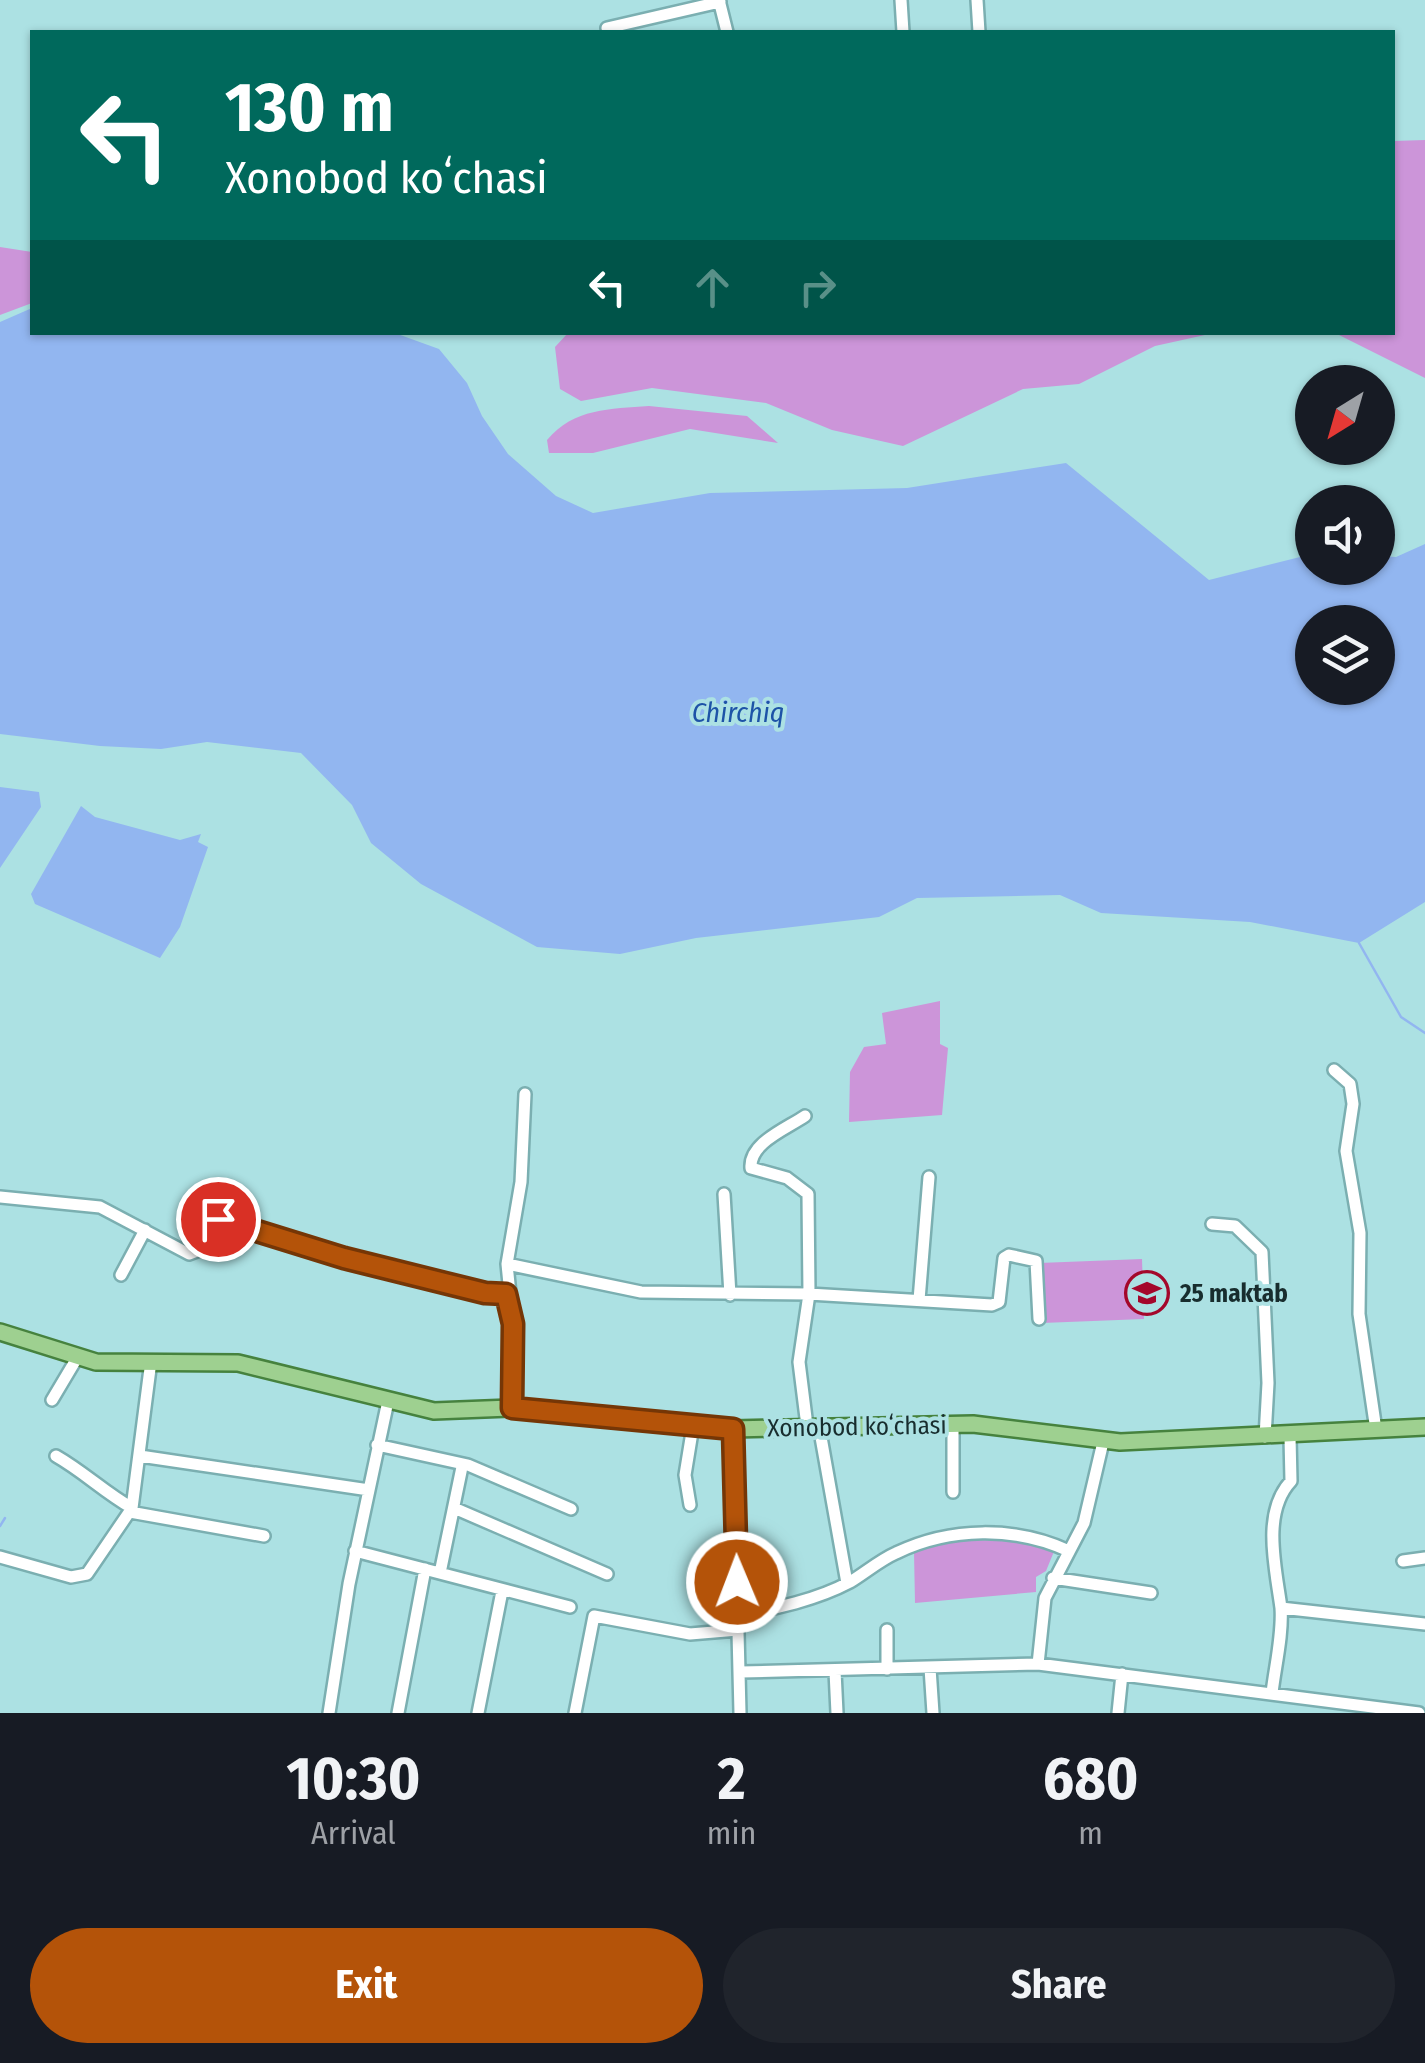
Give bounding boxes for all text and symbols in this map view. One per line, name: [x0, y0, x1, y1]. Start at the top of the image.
text: 130 m: [225, 66, 394, 150]
icon: left: [60, 70, 190, 200]
text: Xonobod koʻchasi: [225, 151, 547, 205]
icon: left: [580, 260, 635, 315]
icon: ahead: [685, 260, 740, 315]
icon: right: [790, 260, 845, 315]
north arrow: [1295, 365, 1395, 465]
map controls: [1295, 365, 1395, 705]
button: sound: [1295, 485, 1395, 585]
button: layers: [1295, 605, 1395, 705]
water label: Chirchiq: [692, 696, 784, 729]
pin: [176, 1177, 261, 1262]
icon: arrive: [191, 1192, 246, 1247]
school or university icon: 25 maktab: [1124, 1270, 1170, 1316]
place label: 25 maktab: [1179, 1279, 1288, 1309]
street label: Xonobod koʻchasi: [767, 1410, 947, 1444]
position arrow: [685, 1530, 789, 1634]
text: 10:30: [286, 1743, 420, 1815]
text: 2: [718, 1743, 745, 1815]
text: 680: [1043, 1743, 1139, 1815]
text: Arrival: [311, 1814, 396, 1852]
text: min: [707, 1814, 756, 1852]
text: m: [1078, 1814, 1103, 1852]
button: Exit: [30, 1928, 703, 2043]
button: Share: [723, 1928, 1395, 2043]

